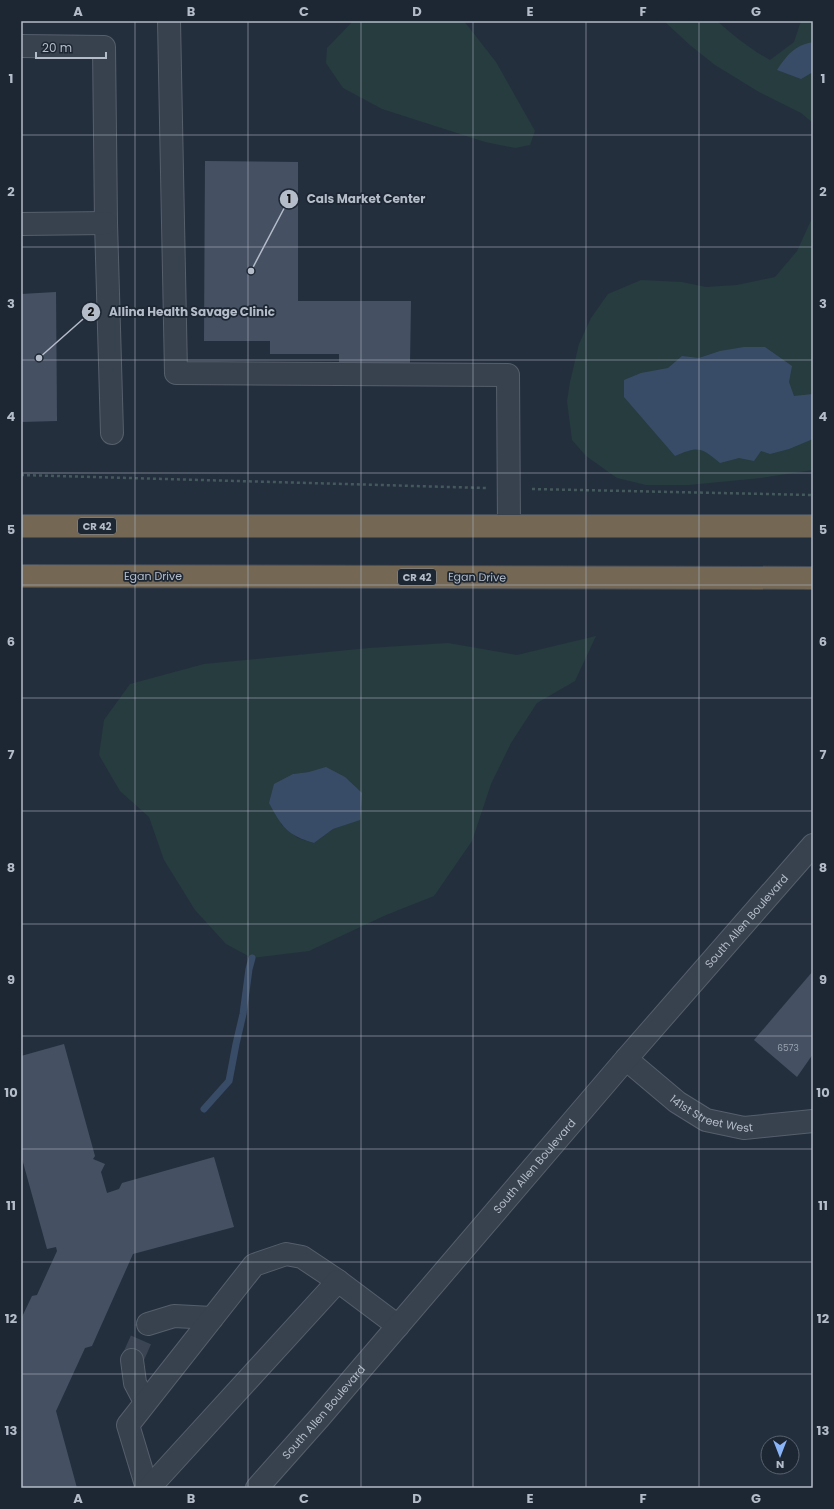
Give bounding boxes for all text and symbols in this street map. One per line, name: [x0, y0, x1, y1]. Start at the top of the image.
text: A: [73, 2, 83, 21]
text: B: [187, 2, 196, 21]
text: C: [299, 2, 309, 21]
text: D: [412, 2, 422, 21]
text: E: [526, 2, 534, 21]
text: F: [639, 2, 647, 21]
text: G: [751, 2, 761, 21]
scale bar: [36, 34, 106, 60]
text: 20 m: [42, 39, 72, 56]
text: 1: [9, 69, 13, 88]
text: 1: [821, 69, 825, 88]
text: 2: [7, 182, 15, 201]
text: 2: [819, 182, 827, 201]
callout: Cals Market Center: [279, 187, 433, 211]
text: 1: [287, 190, 291, 207]
text: Cals Market Center: [307, 190, 425, 207]
text: 3: [7, 294, 15, 313]
text: 3: [819, 294, 827, 313]
callout: Allina Health Savage Clinic: [81, 300, 283, 324]
text: 2: [88, 303, 95, 320]
text: Allina Health Savage Clinic: [109, 303, 275, 320]
text: 4: [7, 407, 16, 426]
text: 4: [819, 407, 828, 426]
road number: CR 42: [78, 518, 116, 534]
text: 5: [7, 520, 15, 539]
text: 5: [819, 520, 827, 539]
street label: Egan Drive: [124, 568, 182, 584]
street label: Egan Drive: [448, 568, 506, 586]
road number: CR 42: [398, 569, 436, 585]
text: 6: [7, 632, 15, 651]
text: 6: [819, 632, 827, 651]
text: 7: [8, 745, 15, 764]
text: 7: [820, 745, 827, 764]
text: 8: [7, 858, 15, 877]
text: 8: [819, 858, 827, 877]
street label: South Allen Boulevard: [701, 871, 792, 971]
text: 9: [7, 970, 15, 989]
text: 9: [819, 970, 827, 989]
house number: 6573: [777, 1042, 799, 1054]
text: 10: [4, 1083, 18, 1102]
text: 10: [816, 1083, 830, 1102]
street label: 141st Street West: [666, 1091, 754, 1136]
street label: South Allen Boulevard: [489, 1115, 579, 1217]
text: 11: [6, 1196, 16, 1215]
text: 11: [818, 1196, 828, 1215]
text: 12: [5, 1309, 18, 1328]
text: 12: [817, 1309, 830, 1328]
street label: South Allen Boulevard: [278, 1362, 369, 1463]
text: 13: [5, 1421, 18, 1440]
text: 13: [817, 1421, 830, 1440]
north arrow: [760, 1435, 800, 1475]
text: N: [776, 1457, 784, 1473]
text: A: [73, 1489, 83, 1508]
text: B: [187, 1489, 196, 1508]
text: C: [299, 1489, 309, 1508]
text: D: [412, 1489, 422, 1508]
text: E: [526, 1489, 534, 1508]
text: F: [639, 1489, 647, 1508]
text: G: [751, 1489, 761, 1508]

